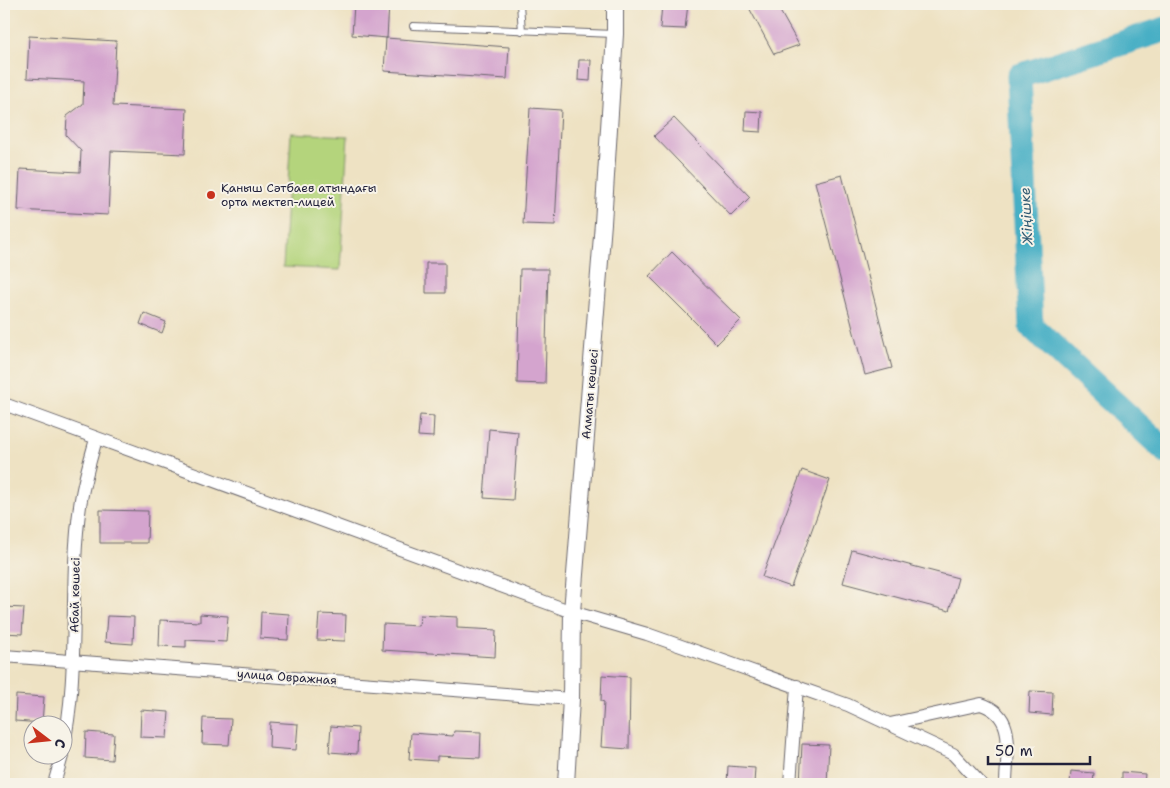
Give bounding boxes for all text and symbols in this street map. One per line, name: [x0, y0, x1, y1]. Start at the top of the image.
place label: Қаныш Сәтбаев атындағы орта мектеп-лицей: [221, 180, 376, 210]
water label: Жіңішке: [1016, 187, 1037, 246]
marker: Қаныш Сәтбаев атындағы орта мектеп-лицей: [205, 189, 217, 201]
street label: Алматы көшесі: [578, 348, 602, 440]
street label: Абай көшесі: [66, 557, 84, 633]
street label: улица Овражная: [237, 666, 337, 688]
north arrow: [22, 716, 72, 766]
scale bar: [988, 733, 1090, 765]
text: С: [51, 737, 70, 750]
text: 50 m: [995, 741, 1033, 761]

